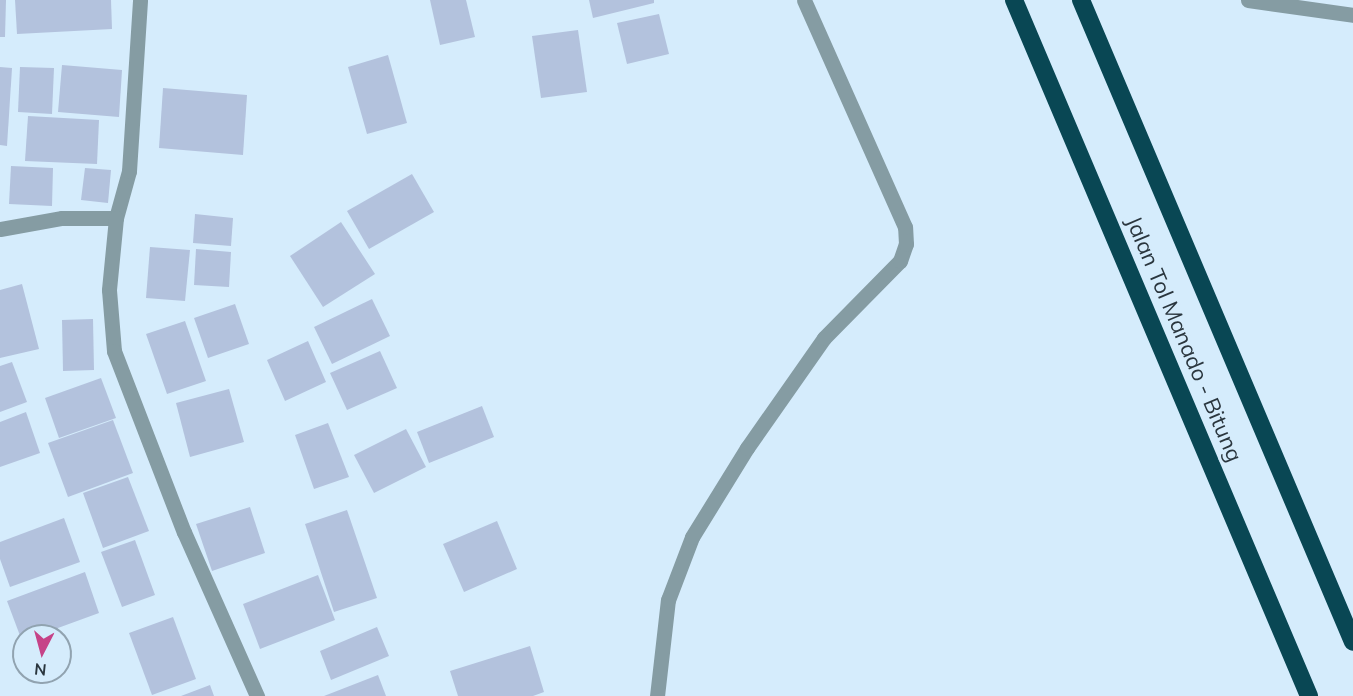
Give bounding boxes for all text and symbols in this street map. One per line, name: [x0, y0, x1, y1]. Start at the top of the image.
street label: Jalan Tol Manado - Bitung: [1120, 212, 1248, 466]
north arrow: [12, 624, 72, 684]
text: N: [33, 659, 47, 680]

